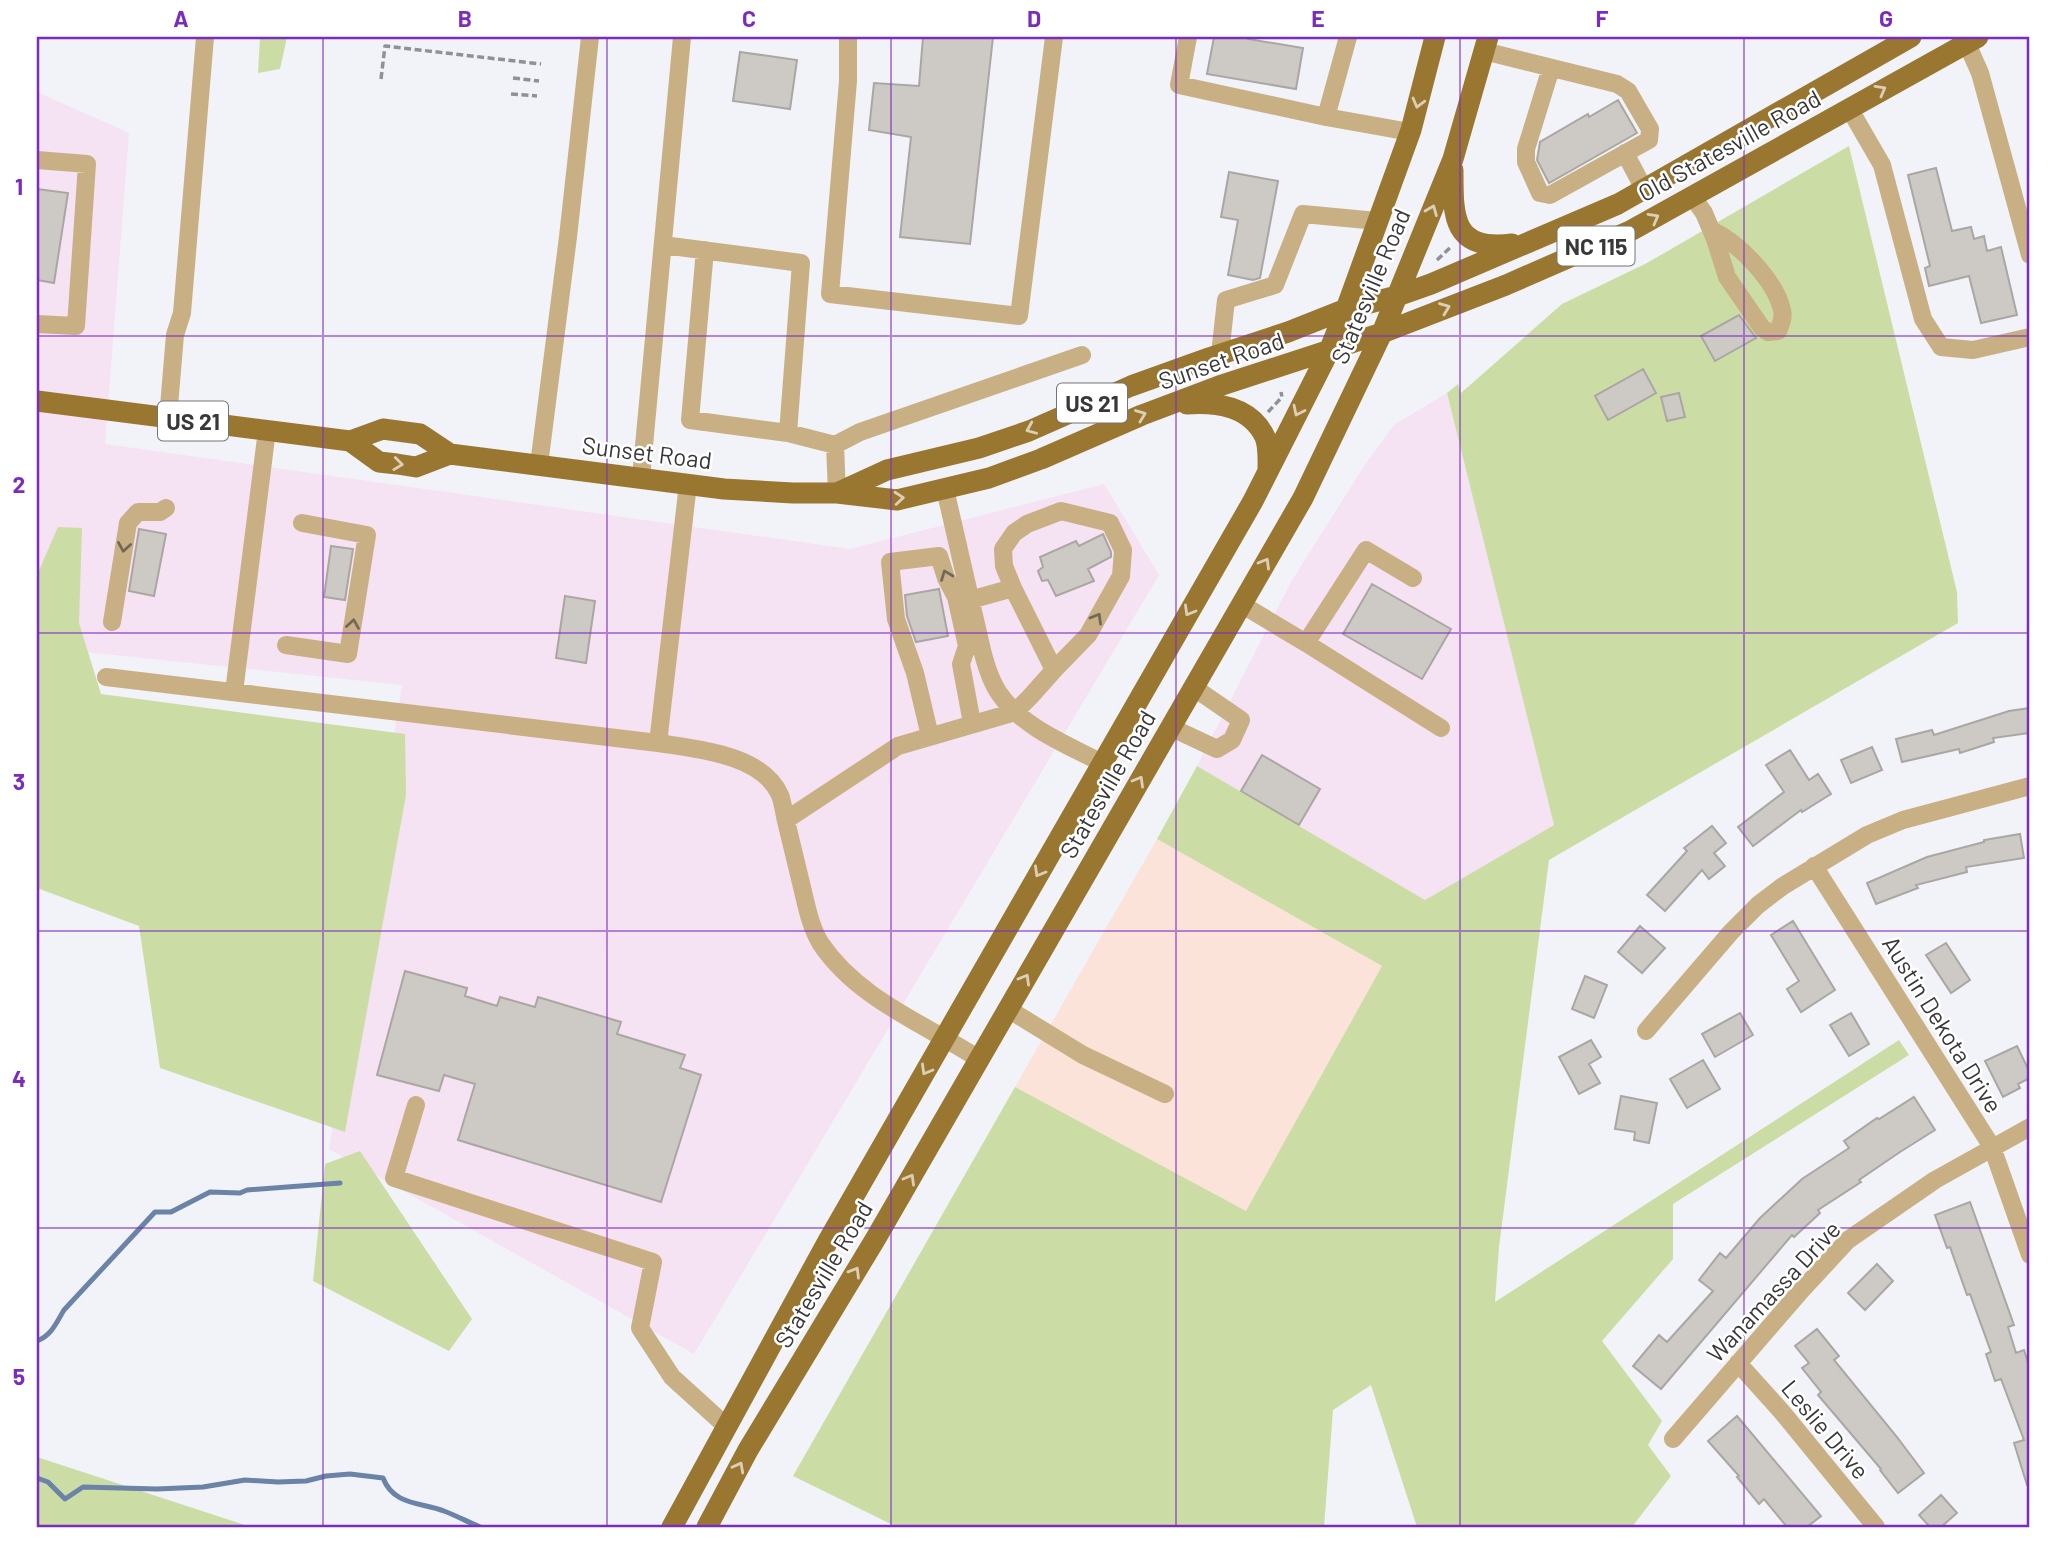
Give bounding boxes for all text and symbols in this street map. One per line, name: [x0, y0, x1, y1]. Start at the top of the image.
text: A: [173, 4, 189, 32]
text: B: [458, 4, 472, 32]
text: C: [742, 4, 756, 32]
text: D: [1027, 4, 1041, 32]
text: E: [1311, 4, 1325, 32]
text: F: [1596, 4, 1609, 32]
text: G: [1879, 4, 1893, 32]
street label: Old Statesville Road: [1633, 83, 1825, 207]
one-way arrow: [1874, 85, 1886, 98]
one-way arrow: [1412, 97, 1426, 109]
text: 1: [15, 172, 23, 200]
street label: Statesville Road: [1324, 204, 1416, 368]
one-way arrow: [1423, 205, 1437, 217]
one-way arrow: [1647, 213, 1659, 226]
road number: NC 115: [1558, 227, 1634, 266]
one-way arrow: [1439, 302, 1451, 316]
street label: Sunset Road: [1155, 325, 1287, 395]
road number: US 21: [1057, 384, 1127, 422]
road number: US 21: [158, 402, 228, 440]
one-way arrow: [1292, 404, 1306, 416]
one-way arrow: [1135, 410, 1147, 424]
one-way arrow: [1025, 421, 1037, 435]
street label: Sunset Road: [580, 430, 714, 474]
one-way arrow: [392, 457, 404, 472]
text: 2: [13, 470, 25, 498]
one-way arrow: [894, 491, 905, 506]
one-way arrow: [117, 541, 132, 553]
one-way arrow: [1257, 558, 1270, 571]
one-way arrow: [941, 570, 955, 582]
one-way arrow: [1185, 604, 1198, 617]
one-way arrow: [1089, 613, 1102, 626]
one-way arrow: [345, 619, 360, 630]
street label: Statesville Road: [1053, 705, 1161, 863]
text: 3: [13, 767, 25, 795]
one-way arrow: [1130, 776, 1143, 789]
one-way arrow: [1034, 865, 1047, 877]
street label: Austin Dekota Drive: [1877, 930, 2009, 1118]
one-way arrow: [1017, 973, 1030, 986]
one-way arrow: [921, 1062, 934, 1075]
text: 4: [12, 1064, 26, 1092]
one-way arrow: [902, 1174, 915, 1186]
street label: Statesville Road: [768, 1195, 878, 1353]
street label: Wanamassa Drive: [1700, 1214, 1846, 1368]
one-way arrow: [847, 1266, 860, 1279]
text: 5: [13, 1362, 25, 1390]
street label: Leslie Drive: [1776, 1374, 1876, 1484]
one-way arrow: [730, 1462, 744, 1474]

